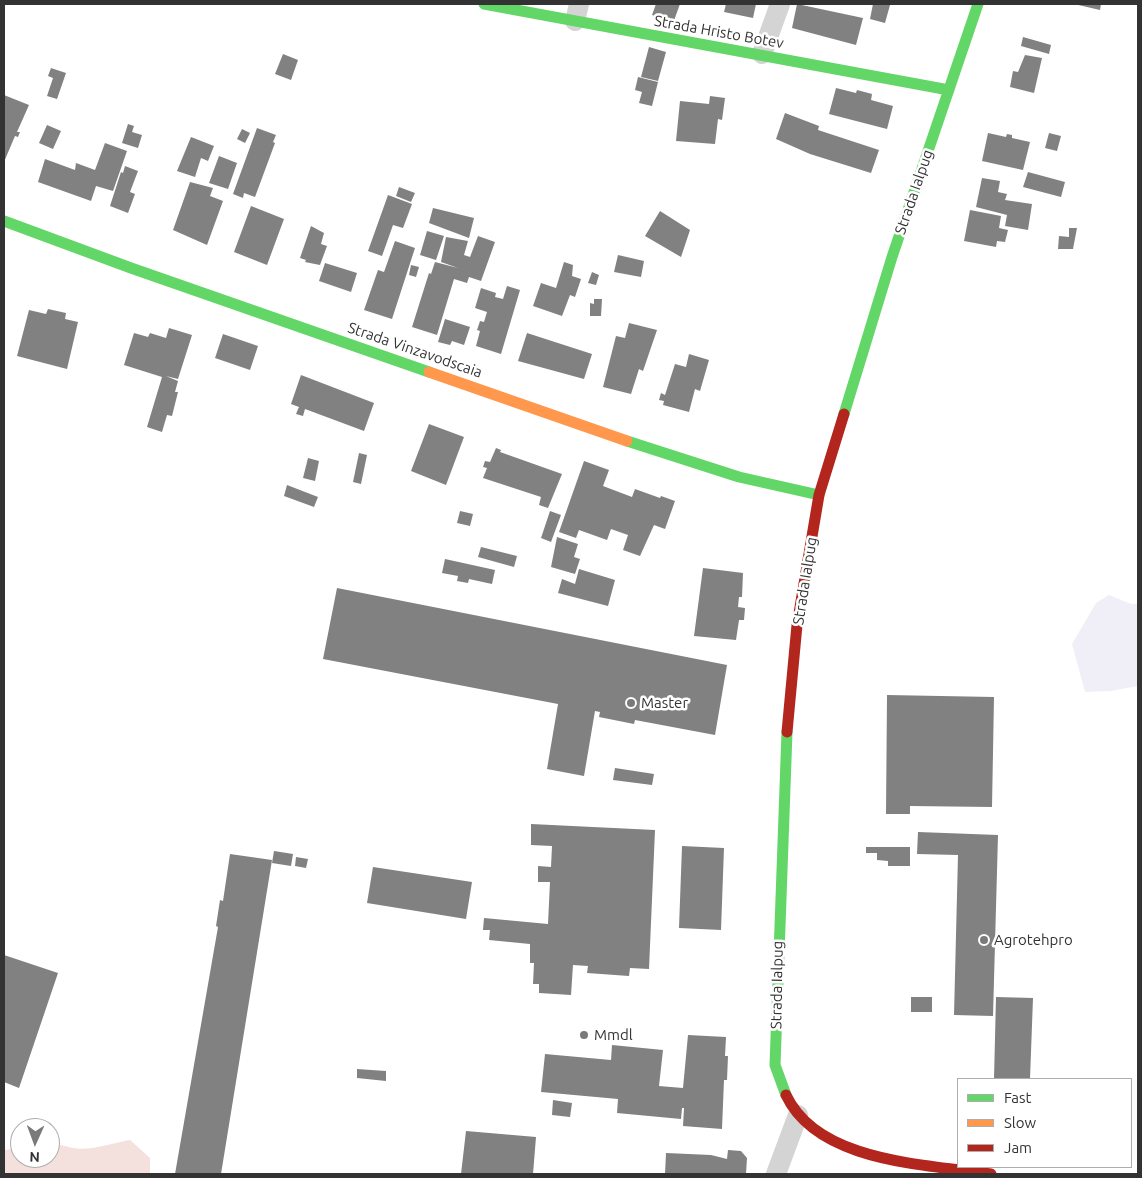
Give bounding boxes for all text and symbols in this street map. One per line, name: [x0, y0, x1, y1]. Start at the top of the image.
street label: Strada Hristo Botev: [653, 12, 785, 52]
street label: Strada Ialpug: [891, 147, 937, 237]
street label: Strada Vinzavodscaia: [345, 319, 485, 381]
street label: Strada Ialpug: [789, 536, 821, 626]
place label: Master: [641, 694, 688, 712]
marker: Master: [625, 697, 637, 709]
place label: Agrotehpro: [994, 931, 1073, 949]
marker: Agrotehpro: [978, 934, 990, 946]
street label: Strada Ialpug: [767, 941, 787, 1029]
place label: Mmdl: [594, 1026, 633, 1044]
marker: Mmdl: [578, 1029, 590, 1041]
legend: [957, 1078, 1132, 1168]
text: Fast: [1004, 1089, 1031, 1106]
text: Slow: [1004, 1114, 1036, 1131]
north arrow: [10, 1118, 60, 1168]
text: Jam: [1004, 1139, 1032, 1156]
text: N: [29, 1149, 40, 1165]

